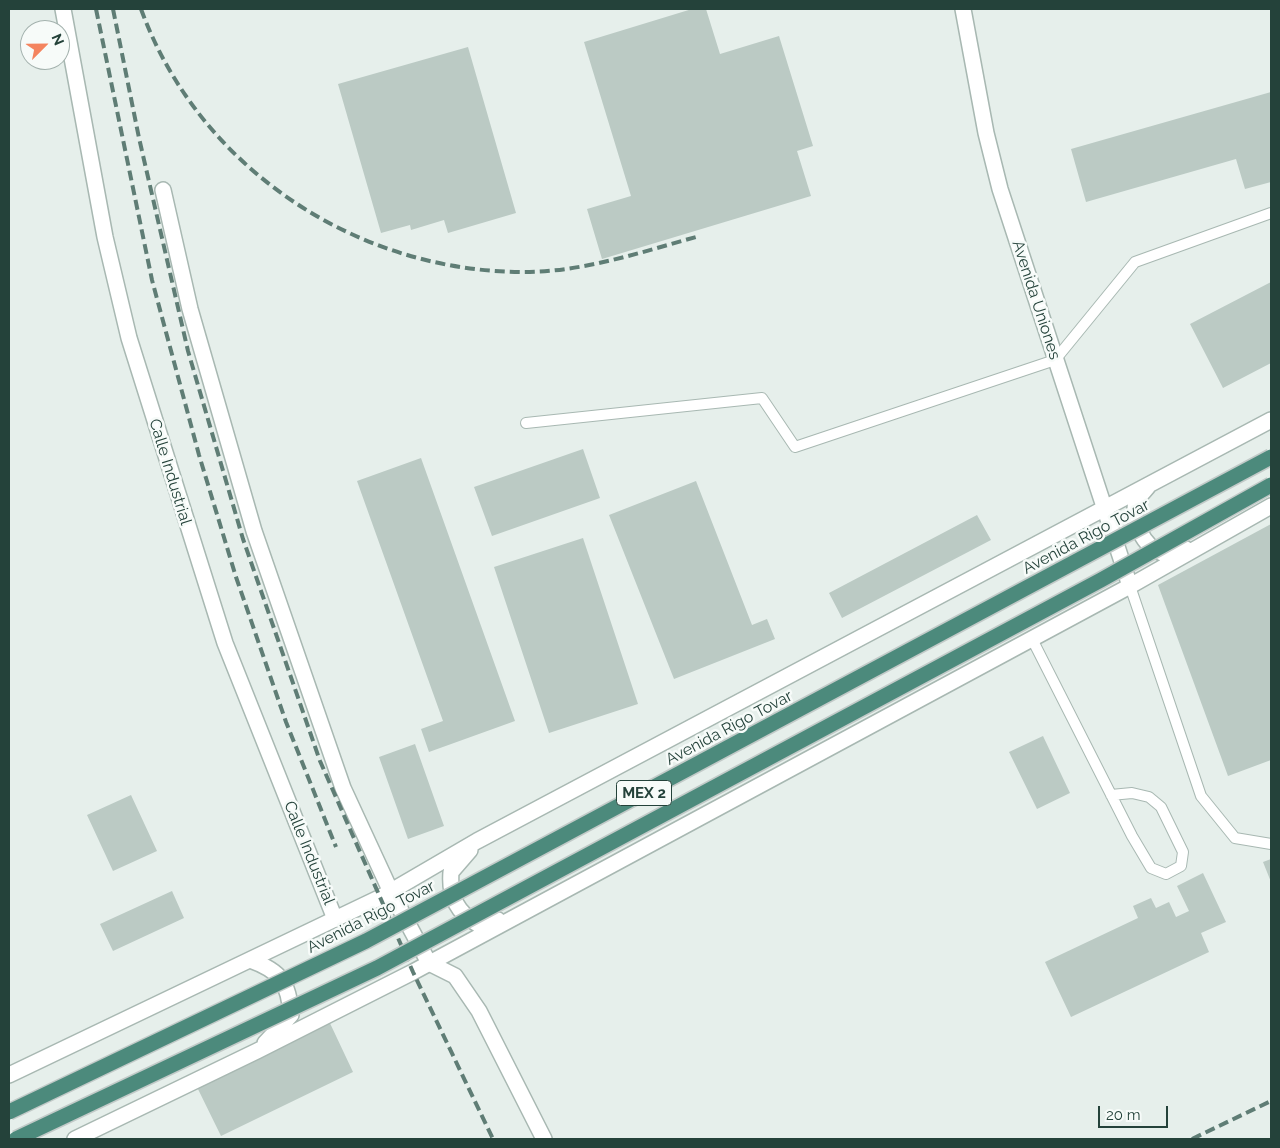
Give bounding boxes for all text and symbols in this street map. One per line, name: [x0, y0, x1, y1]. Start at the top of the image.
north arrow: [20, 20, 70, 70]
text: N: [48, 31, 67, 48]
street label: Avenida Uniones: [1008, 238, 1064, 362]
street label: Calle Industrial: [145, 417, 195, 527]
street label: Avenida Rigo Tovar: [1019, 495, 1153, 579]
street label: Avenida Rigo Tovar: [662, 686, 796, 770]
road number: MEX 2: [616, 780, 672, 806]
street label: Calle Industrial: [280, 798, 338, 908]
street label: Avenida Rigo Tovar: [304, 877, 438, 957]
scale bar: [1100, 1096, 1170, 1128]
text: 20 m: [1106, 1106, 1141, 1124]

